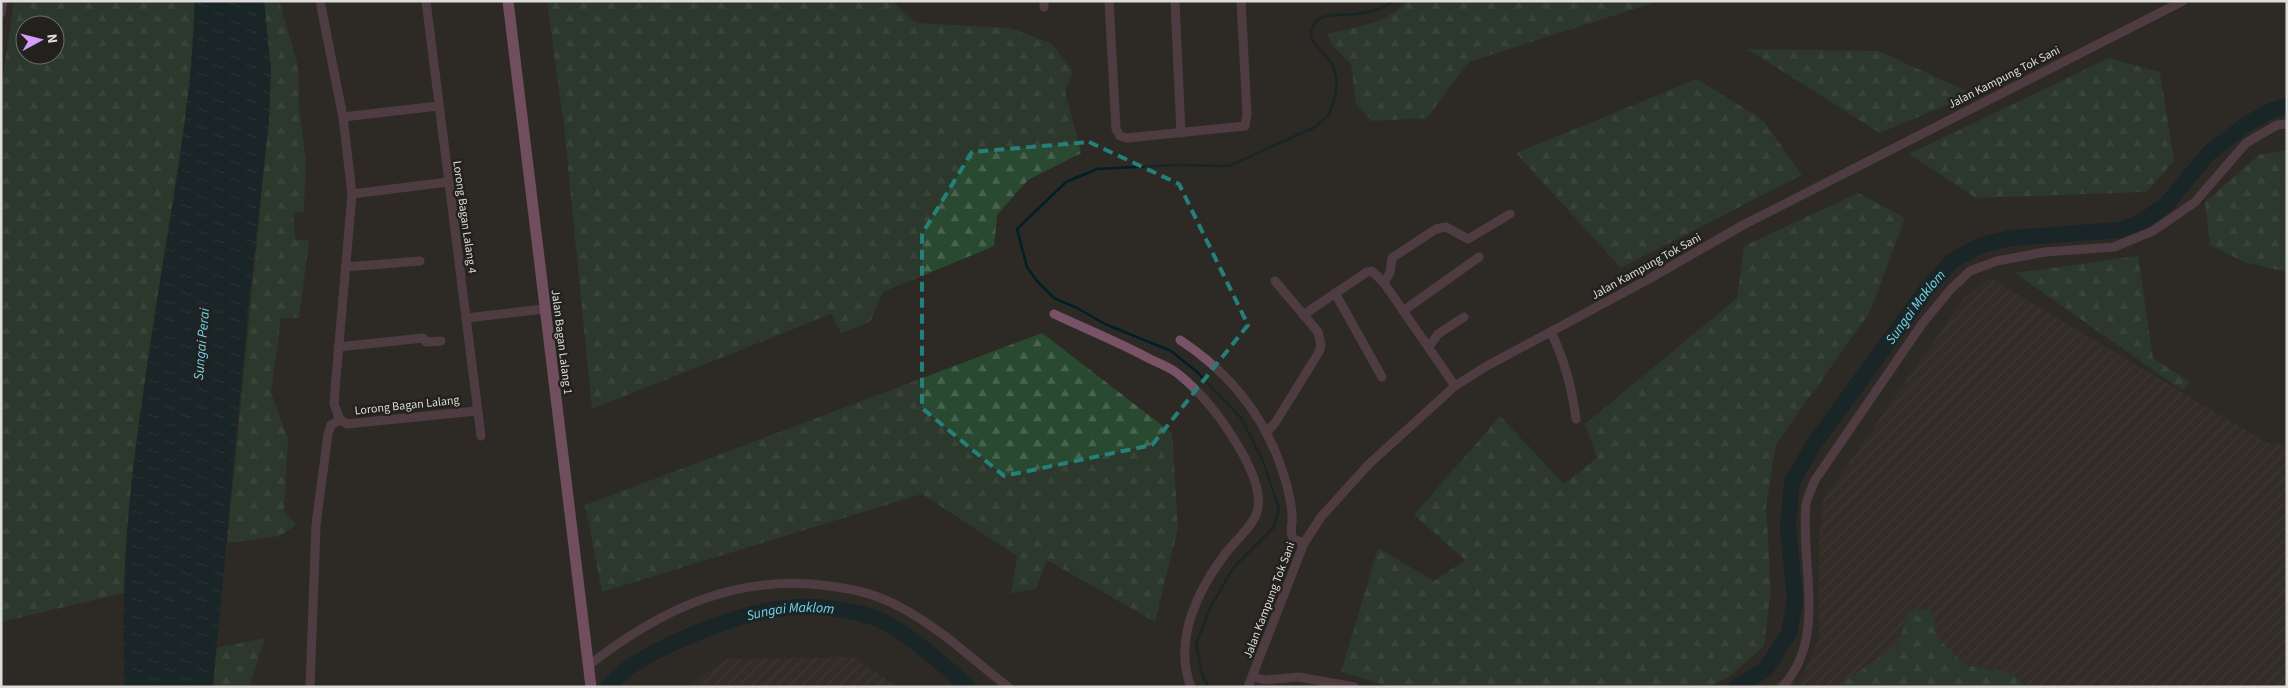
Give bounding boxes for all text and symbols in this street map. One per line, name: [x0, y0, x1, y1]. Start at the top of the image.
north arrow: [15, 15, 65, 65]
text: N: [41, 33, 62, 44]
street label: Jalan Kampung Tok Sani: [1945, 42, 2063, 113]
street label: Lorong Bagan Lalang 4: [448, 160, 481, 275]
street label: Jalan Kampung Tok Sani: [1588, 229, 1704, 304]
water label: Sungai Maklom: [1881, 266, 1950, 349]
street label: Jalan Bagan Lalang 1: [547, 289, 576, 396]
water label: Sungai Perai: [189, 306, 215, 381]
street label: Lorong Bagan Lalang: [354, 392, 460, 419]
street label: Jalan Kampung Tok Sani: [1239, 539, 1300, 661]
water label: Sungai Maklom: [744, 598, 835, 626]

